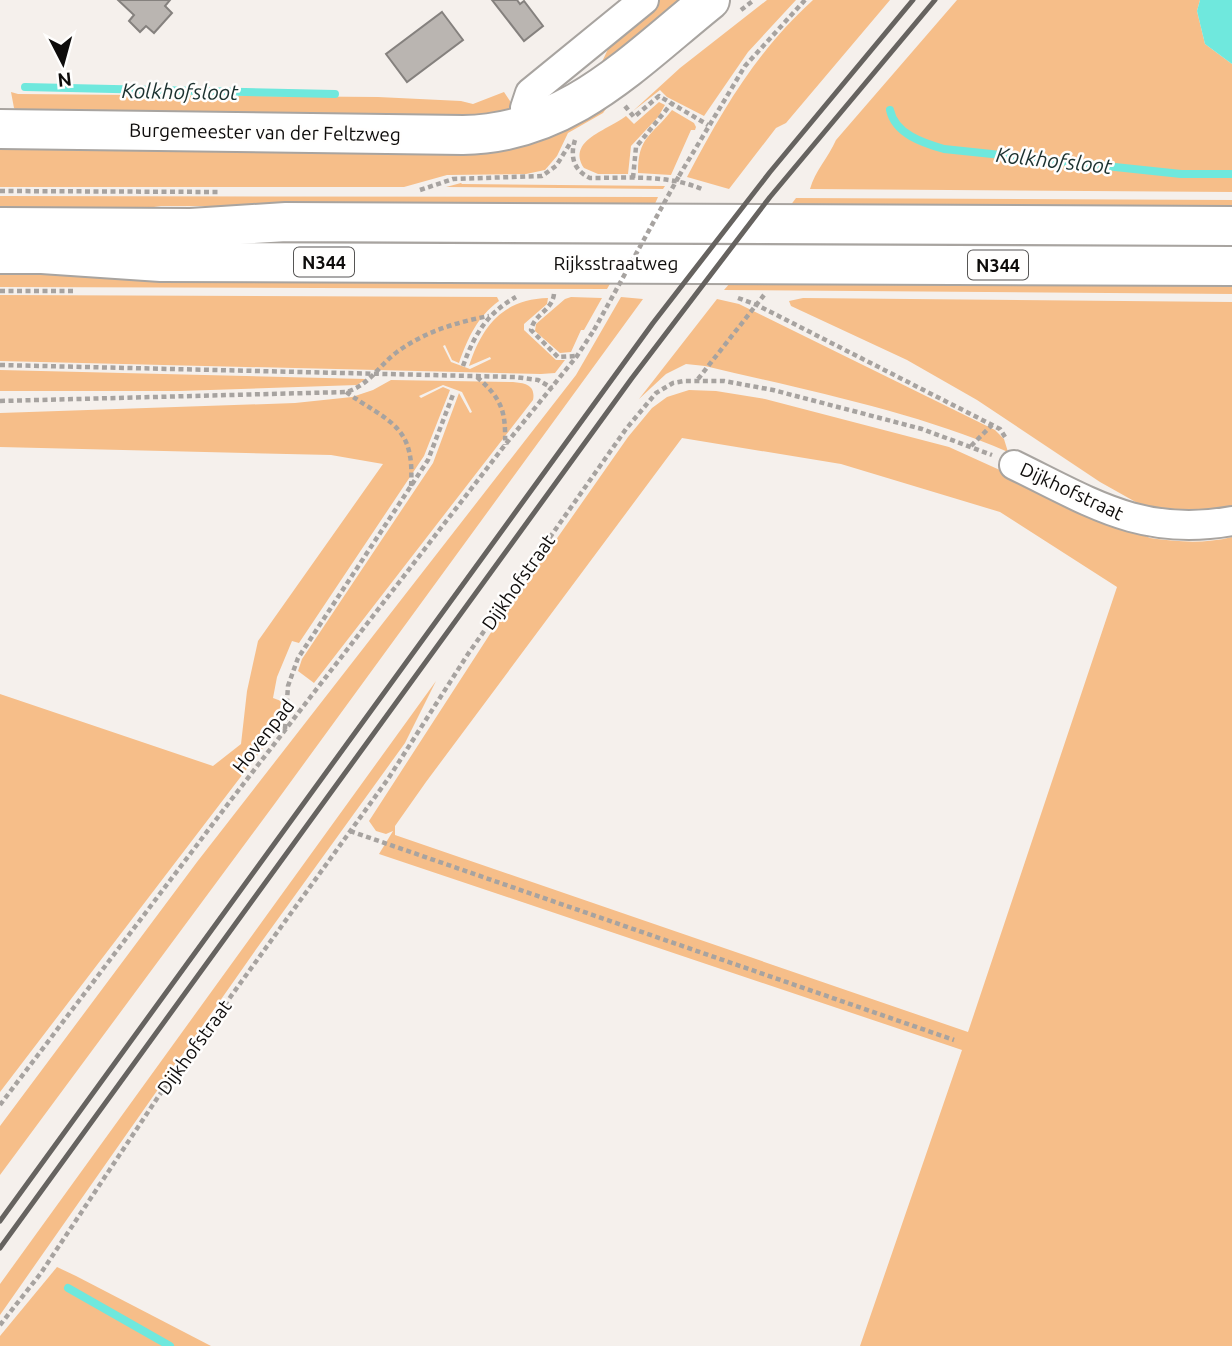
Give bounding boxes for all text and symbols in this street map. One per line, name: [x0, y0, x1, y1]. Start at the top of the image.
north arrow: [28, 28, 98, 98]
text: N: [57, 68, 73, 92]
water label: Kolkhofsloot: [121, 78, 239, 104]
street label: Burgemeester van der Feltzweg: [129, 119, 401, 145]
water label: Kolkhofsloot: [995, 142, 1114, 178]
road number: N344: [294, 248, 354, 276]
road number: N344: [968, 250, 1028, 279]
street label: Rijksstraatweg: [554, 252, 678, 274]
street label: Dijkhofstraat: [1017, 458, 1128, 525]
street label: Dijkhofstraat: [477, 530, 559, 634]
street label: Hovenpad: [228, 695, 298, 777]
street label: Dijkhofstraat: [152, 995, 236, 1099]

